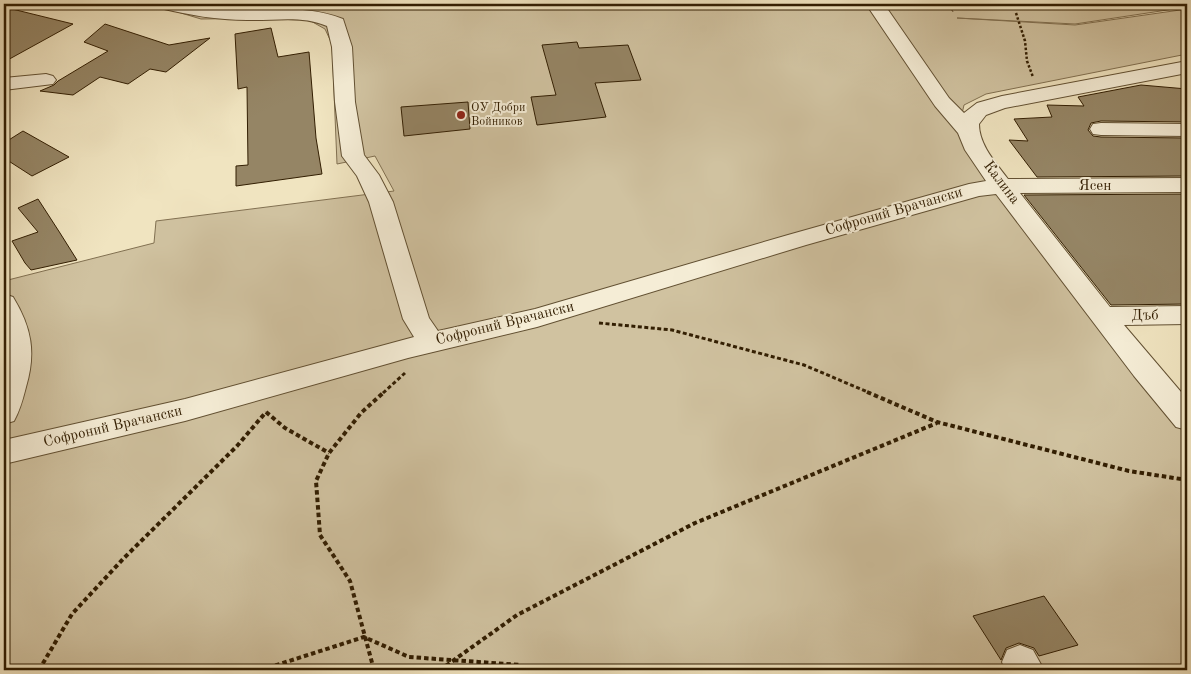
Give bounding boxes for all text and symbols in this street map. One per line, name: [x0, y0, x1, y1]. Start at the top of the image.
place label: ОУ Добри Войников: [471, 102, 525, 128]
marker: ОУ Добри Войников: [455, 109, 467, 121]
street label: Калина: [980, 159, 1022, 208]
street label: Ясен: [1079, 179, 1111, 194]
street label: Софроний Врачански: [824, 185, 964, 239]
street label: Софроний Врачански: [434, 300, 576, 348]
street label: Дъб: [1131, 308, 1159, 324]
street label: Софроний Врачански: [42, 404, 184, 450]

